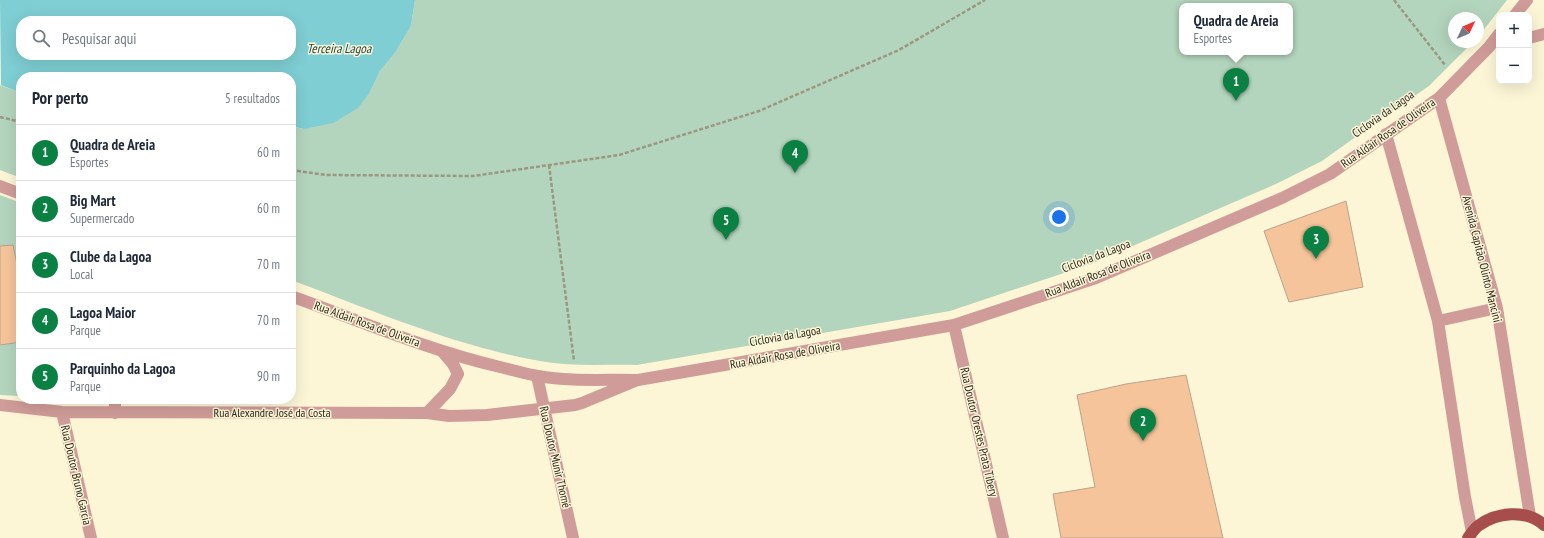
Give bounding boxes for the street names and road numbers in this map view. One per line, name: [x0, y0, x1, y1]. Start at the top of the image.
street label: Ciclovia da Lagoa: [1349, 87, 1417, 140]
street label: Rua Aldair Rosa de Oliveira: [1338, 94, 1438, 171]
street label: Avenida Capitão Olinto Mancini: [1460, 194, 1505, 324]
street label: Ciclovia da Lagoa: [1059, 236, 1132, 275]
street label: Rua Aldair Rosa de Oliveira: [1043, 246, 1153, 301]
street label: Rua Aldair Rosa de Oliveira: [312, 297, 422, 350]
street label: Ciclovia da Lagoa: [748, 322, 822, 349]
street label: Rua Aldair Rosa de Oliveira: [729, 337, 841, 372]
street label: Rua Doutor Orestes Prata Tibery: [957, 366, 1002, 499]
street label: Rua Doutor Munir Thomé: [536, 404, 575, 509]
street label: Rua Alexandre José da Costa: [214, 405, 331, 420]
street label: Rua Doutor Bruno Garcia: [58, 423, 95, 526]

